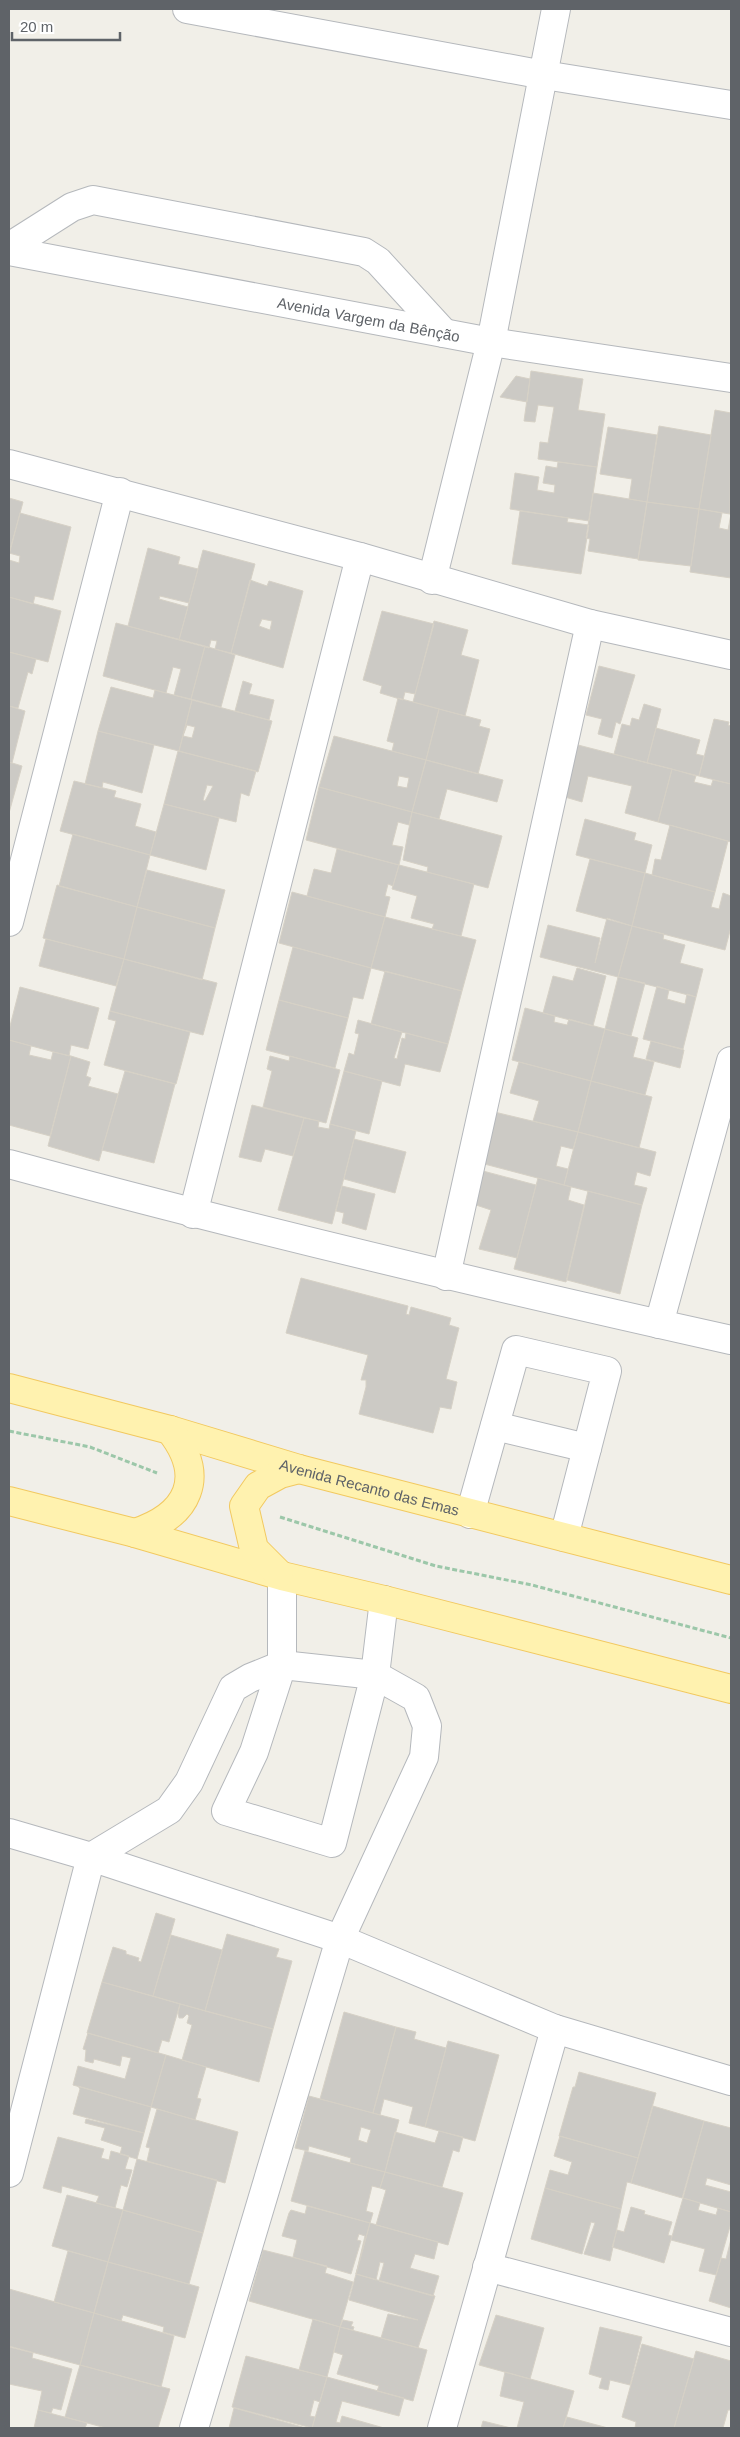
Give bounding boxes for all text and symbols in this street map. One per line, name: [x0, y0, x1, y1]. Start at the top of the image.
scale bar: [12, 10, 120, 42]
text: 20 m: [20, 18, 53, 35]
street label: Avenida Vargem da Bênção: [276, 293, 461, 344]
street label: Avenida Recanto das Emas: [278, 1455, 461, 1518]

